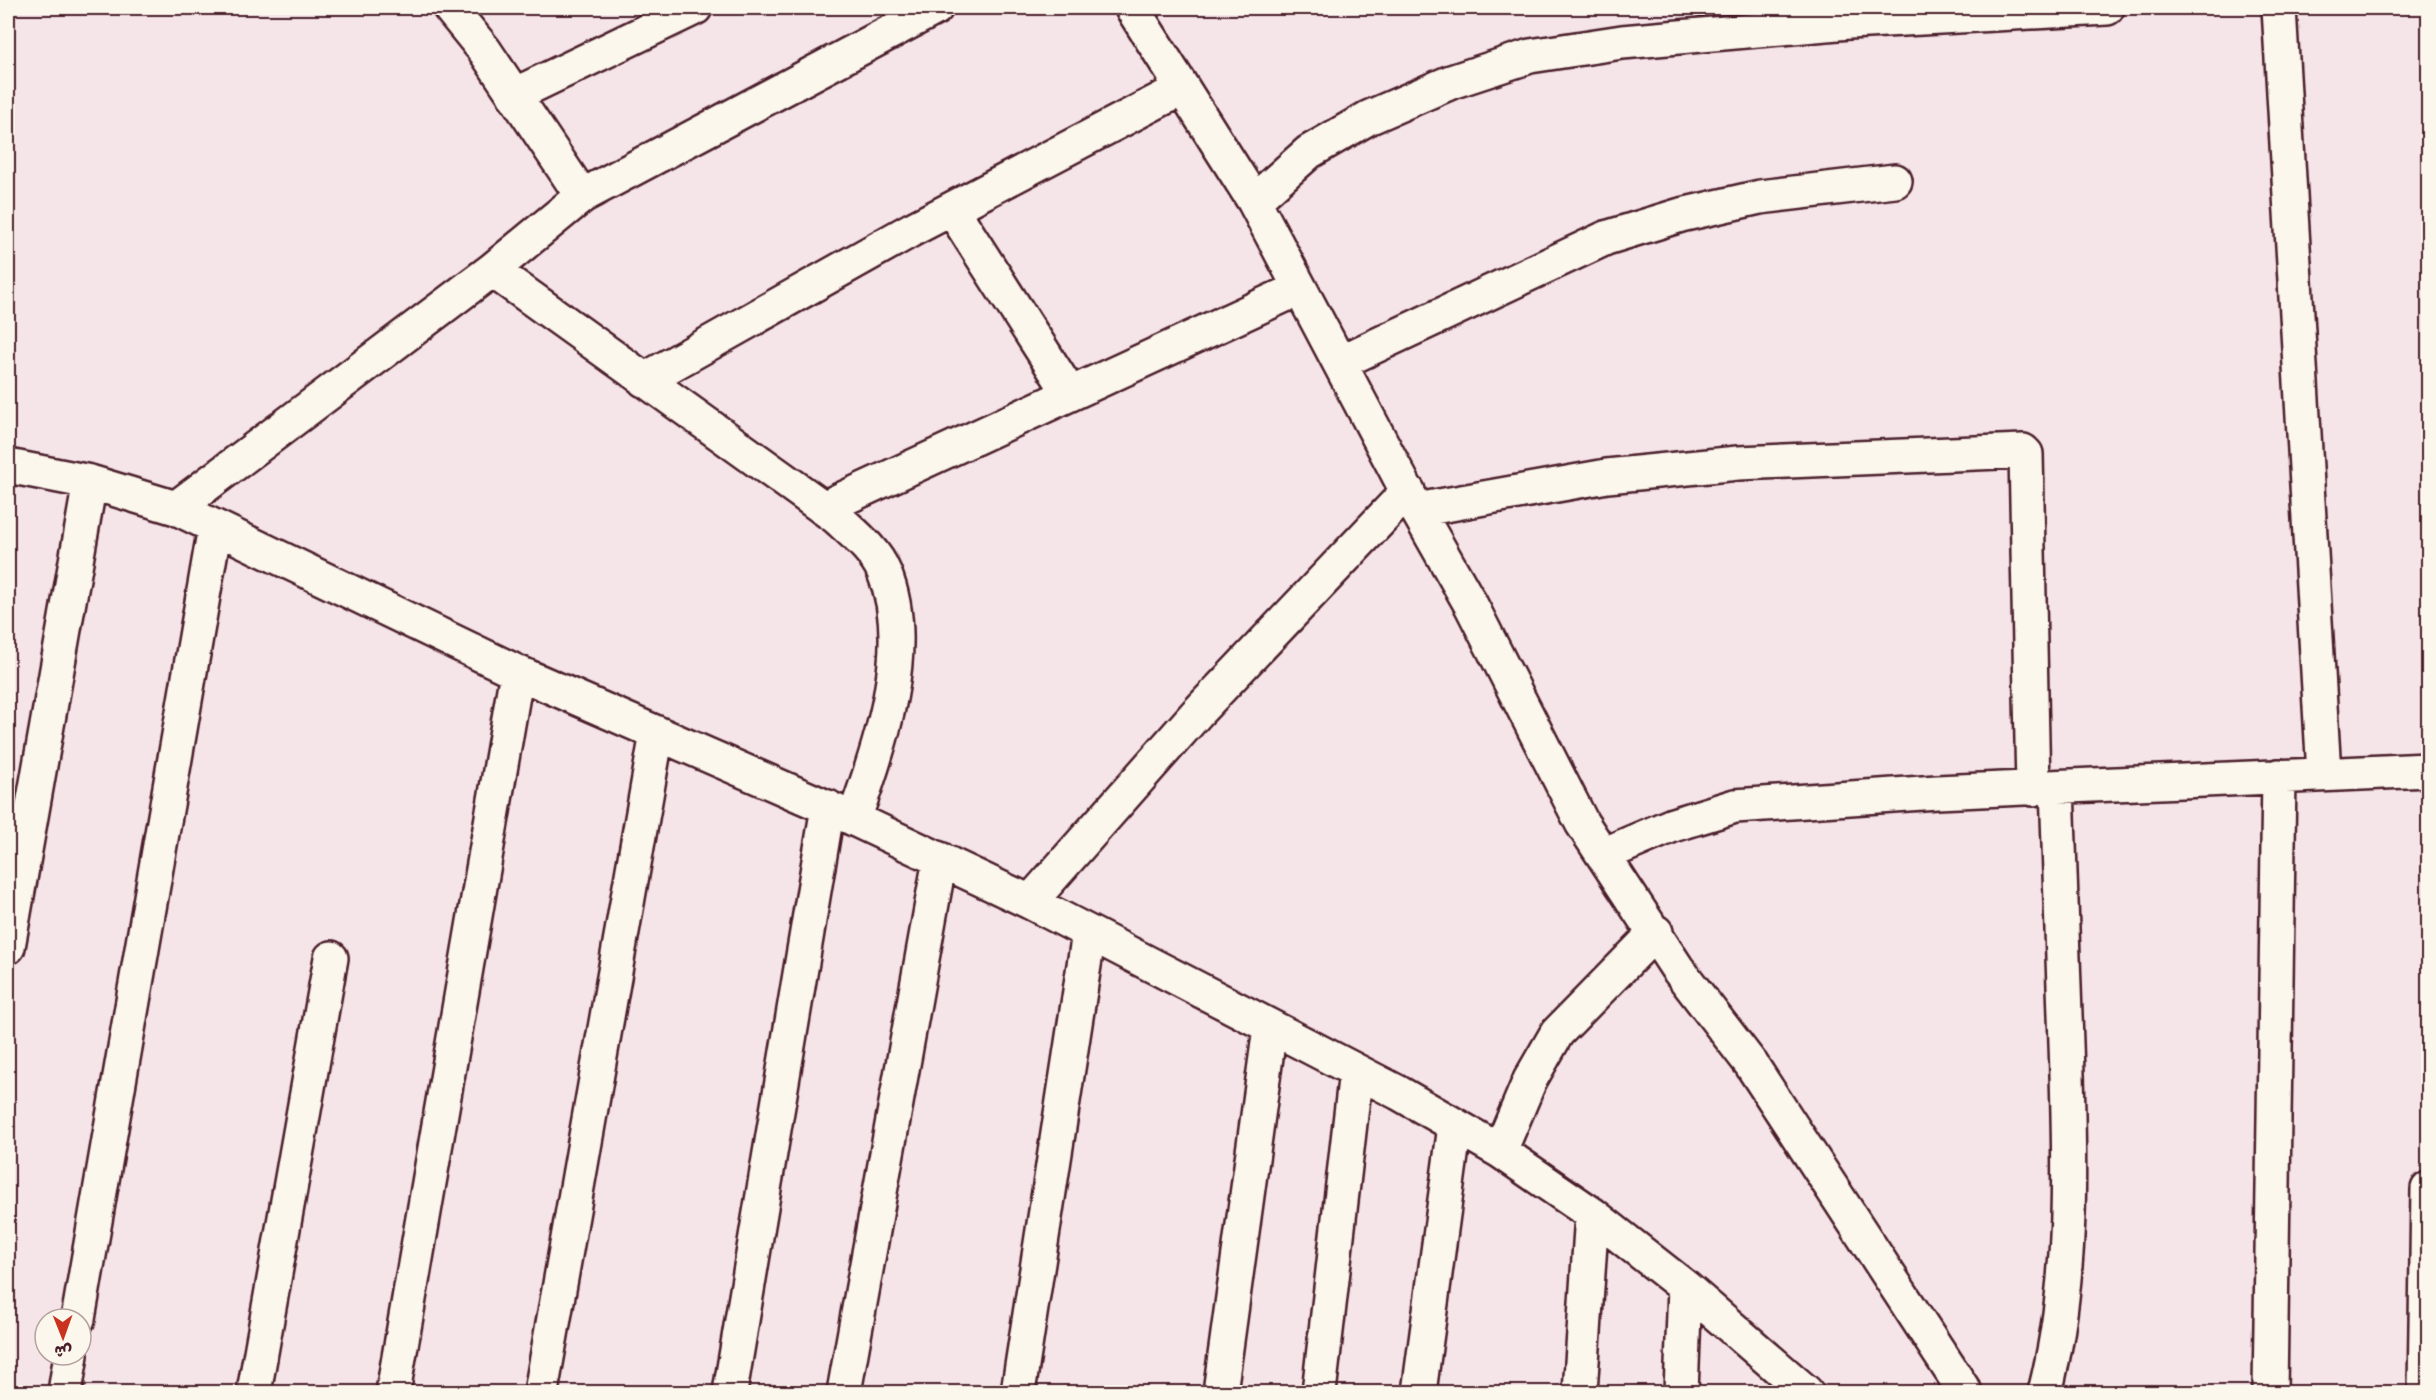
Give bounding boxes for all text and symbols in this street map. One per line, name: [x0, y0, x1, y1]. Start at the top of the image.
north arrow: [33, 1307, 93, 1367]
text: ش: [54, 1338, 72, 1361]

